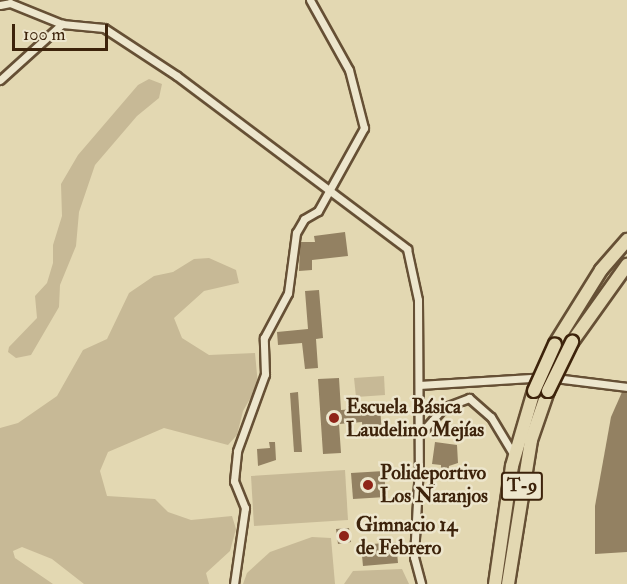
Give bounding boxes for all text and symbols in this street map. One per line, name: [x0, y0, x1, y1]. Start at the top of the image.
scale bar: [15, 12, 111, 50]
text: 100 m: [23, 23, 66, 46]
place label: Escuela Básica Laudelino Mejías: [346, 394, 484, 441]
marker: Escuela Básica Laudelino Mejías: [327, 411, 341, 425]
place label: Polideportivo Los Naranjos: [380, 461, 488, 508]
road number: T-9: [500, 471, 544, 501]
marker: Polideportivo Los Naranjos: [361, 478, 375, 492]
place label: Gimnacio 14 de Febrero: [356, 512, 457, 559]
marker: Gimnacio 14 de Febrero: [337, 529, 351, 543]

